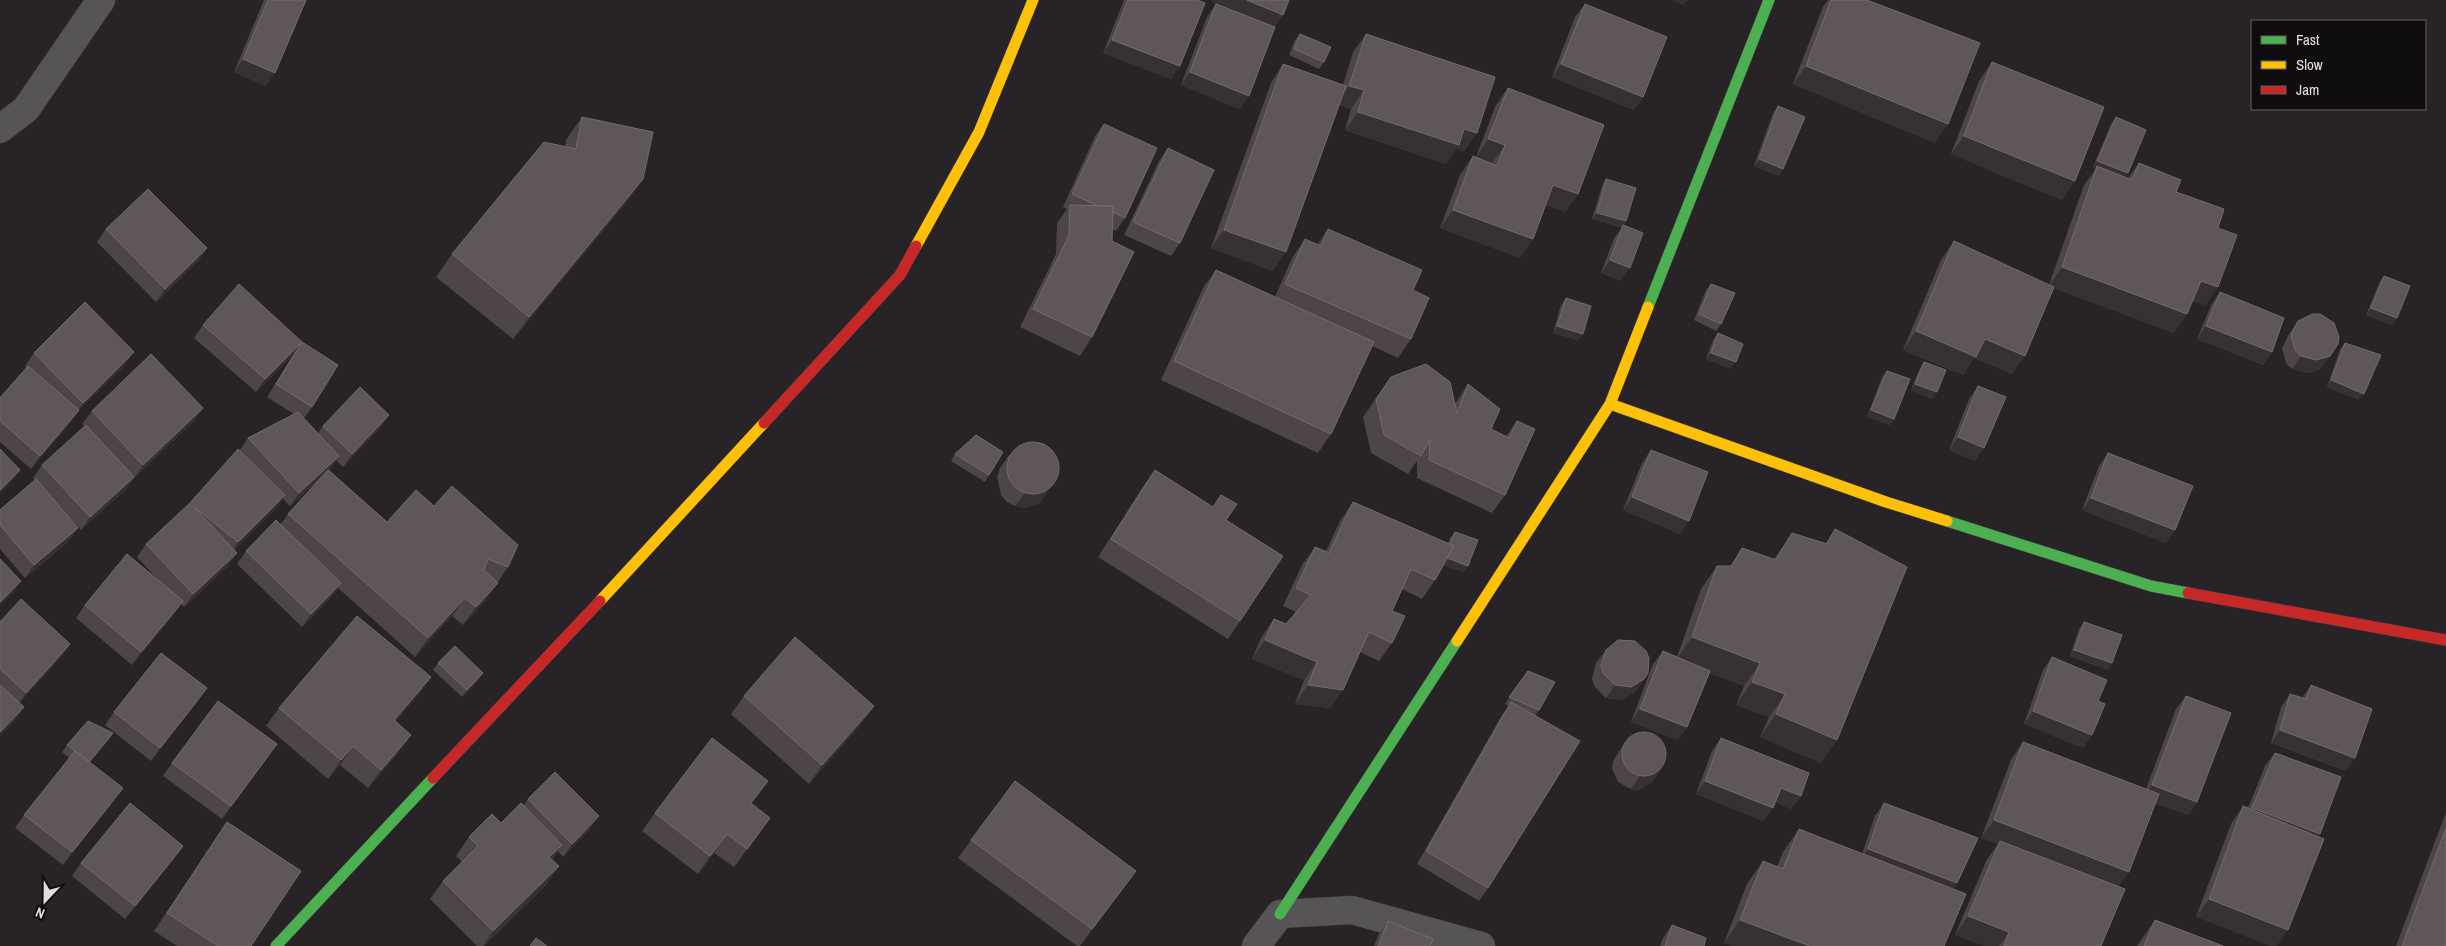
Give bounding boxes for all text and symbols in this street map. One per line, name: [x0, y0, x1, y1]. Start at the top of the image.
legend: [2251, 20, 2426, 110]
text: Fast: [2296, 29, 2320, 50]
text: Slow: [2296, 54, 2323, 75]
text: Jam: [2296, 79, 2319, 100]
north arrow: [20, 876, 70, 926]
text: N: [33, 903, 47, 923]

